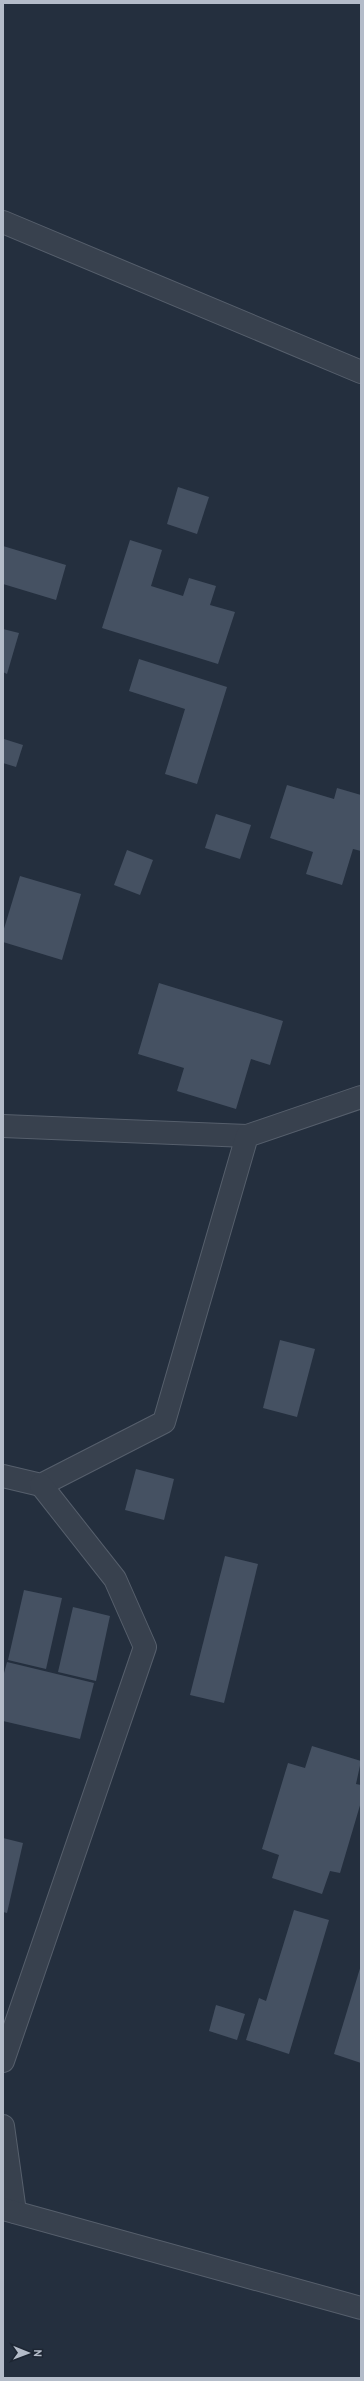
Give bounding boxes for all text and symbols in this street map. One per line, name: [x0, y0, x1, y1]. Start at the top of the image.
north arrow: [8, 2333, 48, 2373]
text: N: [31, 2349, 45, 2357]

